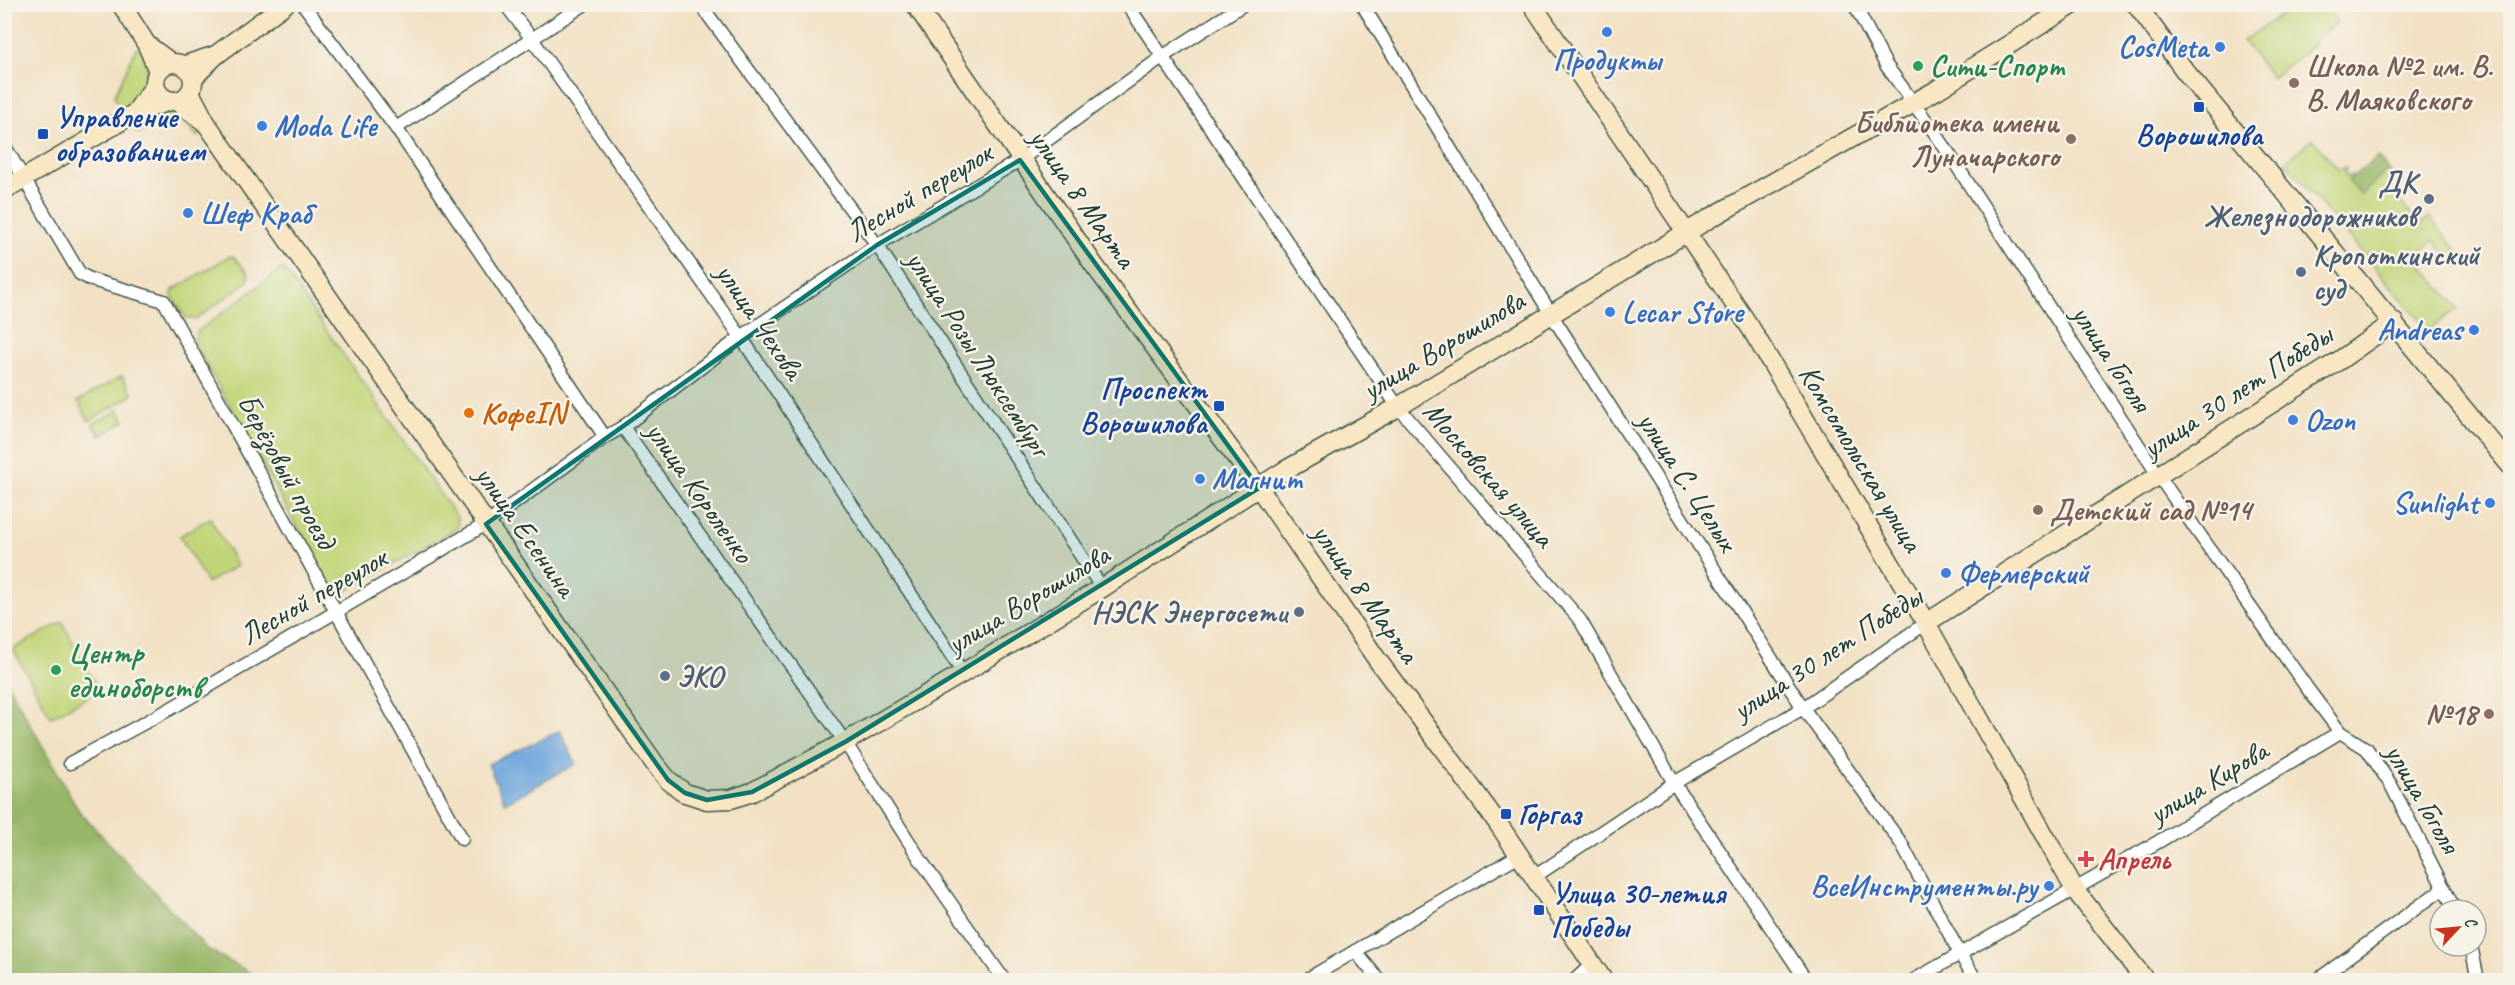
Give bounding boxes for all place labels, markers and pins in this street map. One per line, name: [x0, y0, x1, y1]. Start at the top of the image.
marker: Продукты: [1600, 25, 1614, 39]
place label: CosMeta: [2118, 28, 2210, 66]
marker: CosMeta: [2213, 40, 2227, 54]
place label: Продукты: [1553, 41, 1663, 80]
place label: Сити-Спорт: [1930, 47, 2066, 85]
place label: Школа №2 им. В. В. Маяковского: [2306, 47, 2494, 119]
marker: Сити-Спорт: [1911, 59, 1925, 73]
marker: Школа №2 им. В. В. Маяковского: [2287, 76, 2301, 90]
place label: Управление образованием: [55, 98, 207, 170]
marker: Ворошилова: [2192, 100, 2206, 114]
place label: Библиотека имени Луначарского: [1854, 103, 2062, 175]
place label: Moda Life: [274, 107, 379, 145]
place label: Ворошилова: [2136, 116, 2264, 154]
marker: Moda Life: [255, 119, 269, 133]
marker: Управление образованием: [36, 127, 50, 141]
marker: Библиотека имени Луначарского: [2064, 132, 2078, 146]
place label: ДК Железнодорожников: [2204, 163, 2423, 236]
marker: ДК Железнодорожников: [2422, 192, 2436, 206]
place label: Шеф Краб: [200, 194, 318, 232]
marker: Шеф Краб: [181, 206, 195, 220]
place label: Кропоткинский суд: [2313, 236, 2482, 308]
marker: Кропоткинский суд: [2294, 265, 2308, 279]
place label: Lecar Store: [1622, 293, 1746, 331]
marker: Lecar Store: [1603, 305, 1617, 319]
place label: Andreas: [2378, 311, 2465, 349]
marker: Andreas: [2467, 323, 2481, 337]
place label: Проспект Ворошилова: [1080, 370, 1209, 442]
place label: КофеIN: [481, 394, 571, 432]
marker: Проспект Ворошилова: [1212, 399, 1226, 413]
place label: Ozon: [2305, 401, 2356, 439]
marker: КофеIN: [462, 406, 476, 420]
marker: Ozon: [2286, 413, 2300, 427]
place label: Магнит: [1212, 460, 1303, 498]
marker: Магнит: [1193, 472, 1207, 486]
place label: Sunlight: [2393, 484, 2481, 522]
place label: Детский сад №14: [2050, 491, 2255, 529]
marker: Sunlight: [2483, 496, 2497, 510]
marker: Детский сад №14: [2031, 503, 2045, 517]
place label: Фермерский: [1958, 554, 2091, 592]
marker: Фермерский: [1939, 566, 1953, 580]
place label: НЭСК Энергосети: [1091, 593, 1289, 631]
marker: НЭСК Энергосети: [1292, 605, 1306, 619]
place label: Центр единоборств: [68, 634, 209, 706]
place label: ЭКО: [677, 657, 726, 695]
marker: Центр единоборств: [49, 663, 63, 677]
marker: ЭКО: [658, 669, 672, 683]
place label: №18: [2425, 695, 2480, 733]
marker: №18: [2482, 707, 2496, 721]
place label: Горгаз: [1518, 795, 1584, 833]
marker: Горгаз: [1499, 807, 1513, 821]
place label: Апрель: [2098, 840, 2172, 878]
marker: Апрель: [2079, 852, 2093, 866]
place label: ВсеИнструменты.ру: [1811, 867, 2040, 906]
place label: Улица 30-летия Победы: [1551, 874, 1728, 946]
marker: ВсеИнструменты.ру: [2042, 879, 2056, 893]
marker: Улица 30-летия Победы: [1532, 903, 1546, 917]

